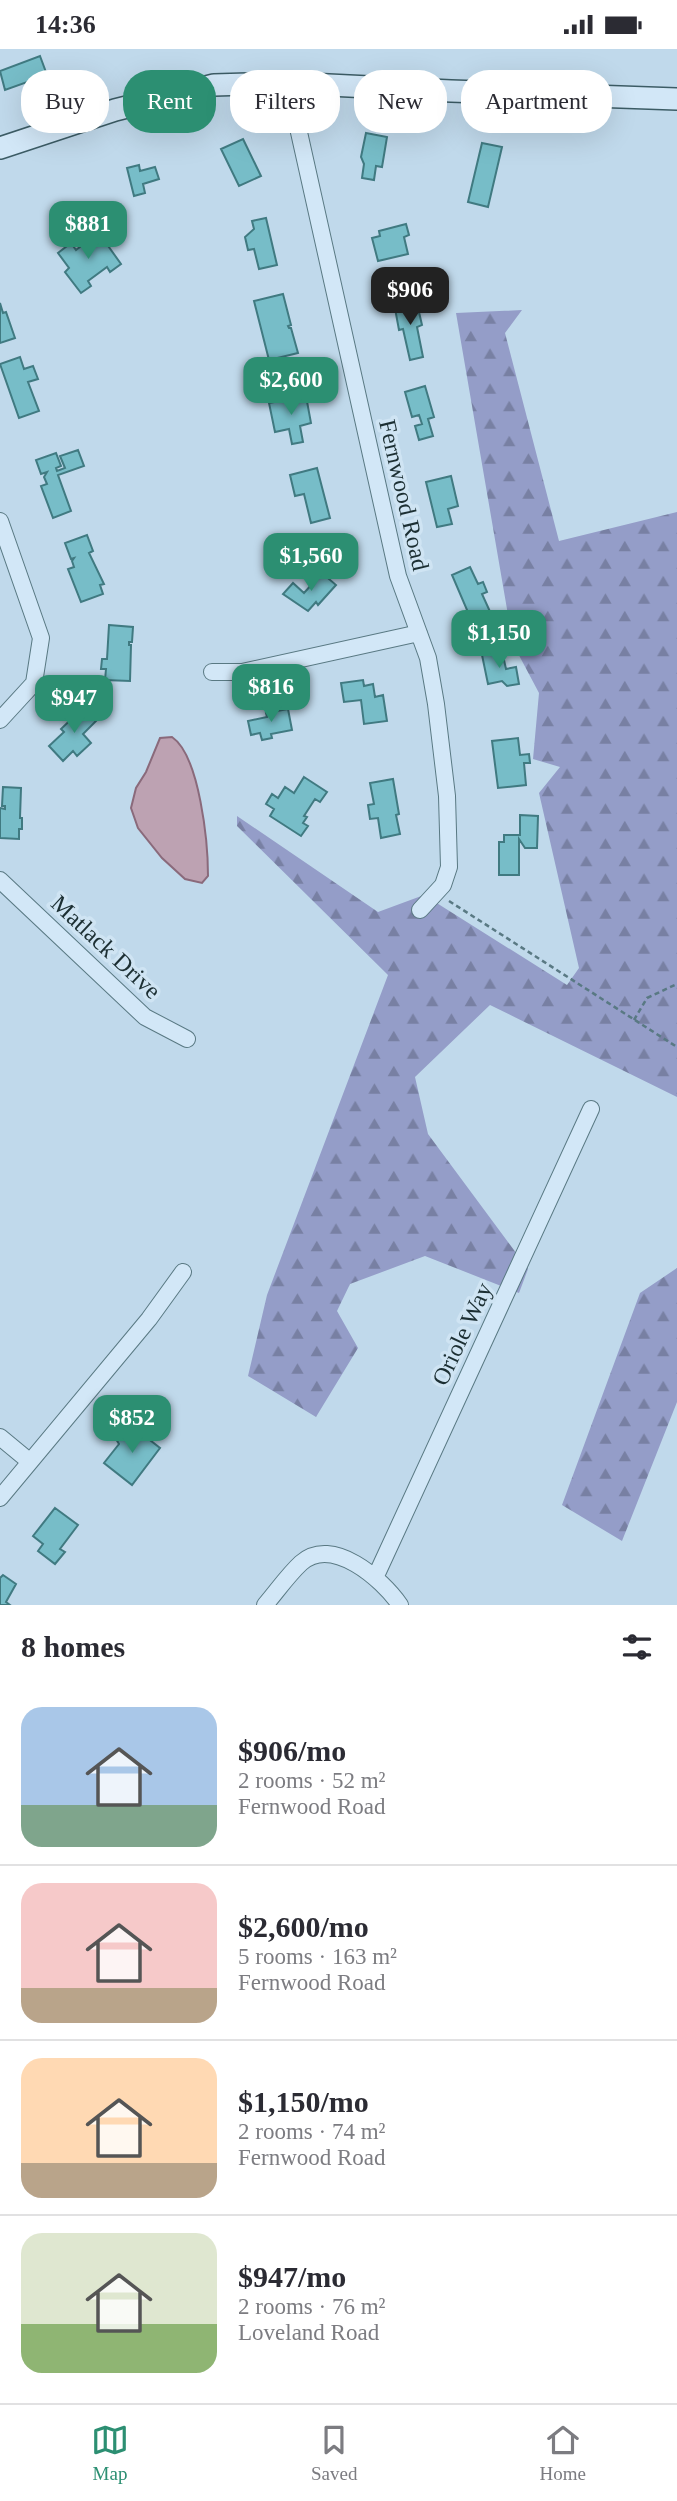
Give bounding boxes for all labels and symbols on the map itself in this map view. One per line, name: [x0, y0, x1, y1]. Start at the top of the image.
pin: $881: [47, 201, 129, 261]
pin: $906: [369, 267, 451, 327]
pin: $2,600: [234, 357, 348, 417]
street label: Fernwood Road: [374, 417, 434, 573]
pin: $1,560: [254, 533, 368, 593]
pin: $1,150: [442, 611, 556, 670]
pin: $816: [230, 665, 312, 724]
pin: $947: [33, 675, 115, 735]
street label: Matlack Drive: [46, 890, 166, 1004]
street label: Oriole Way: [427, 1279, 497, 1389]
pin: $852: [91, 1395, 173, 1455]

